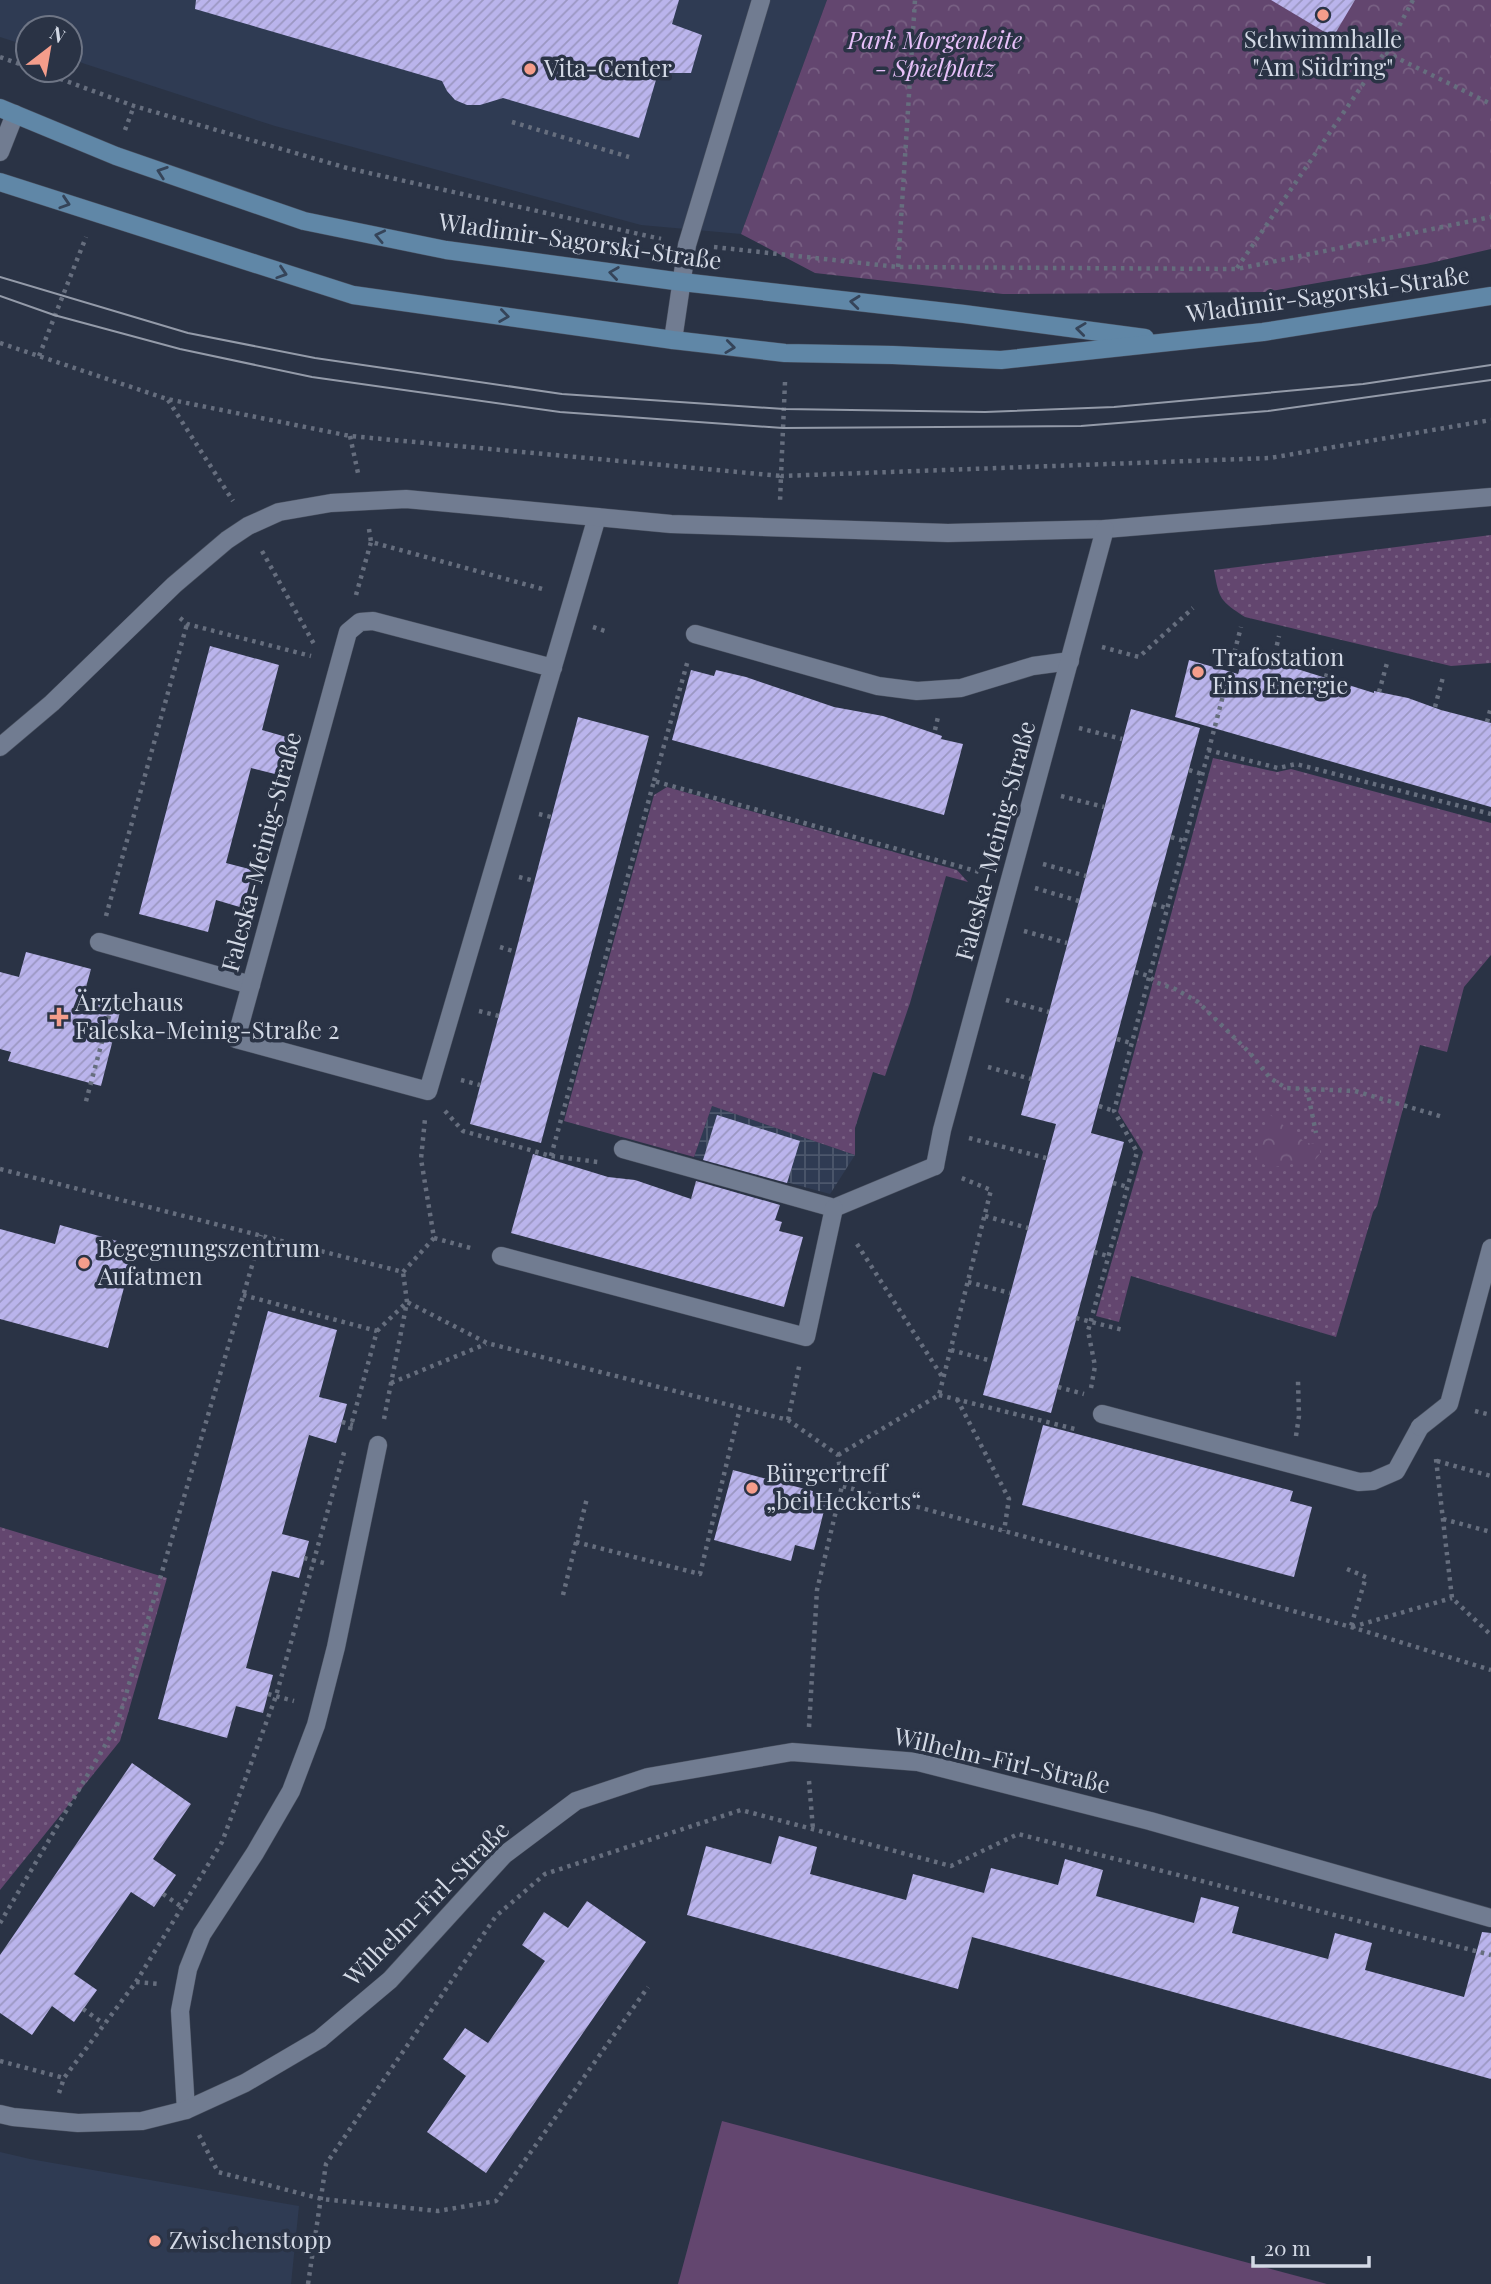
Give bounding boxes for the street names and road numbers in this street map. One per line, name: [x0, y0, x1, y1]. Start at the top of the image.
street label: Wladimir-Sagorski-Straße: [436, 204, 724, 276]
street label: Wladimir-Sagorski-Straße: [1183, 257, 1471, 329]
street label: Faleska-Meinig-Straße: [947, 717, 1041, 964]
street label: Faleska-Meinig-Straße: [213, 728, 307, 975]
street label: Wilhelm-Firl-Straße: [890, 1718, 1114, 1800]
street label: Wilhelm-Firl-Straße: [335, 1813, 515, 1993]

